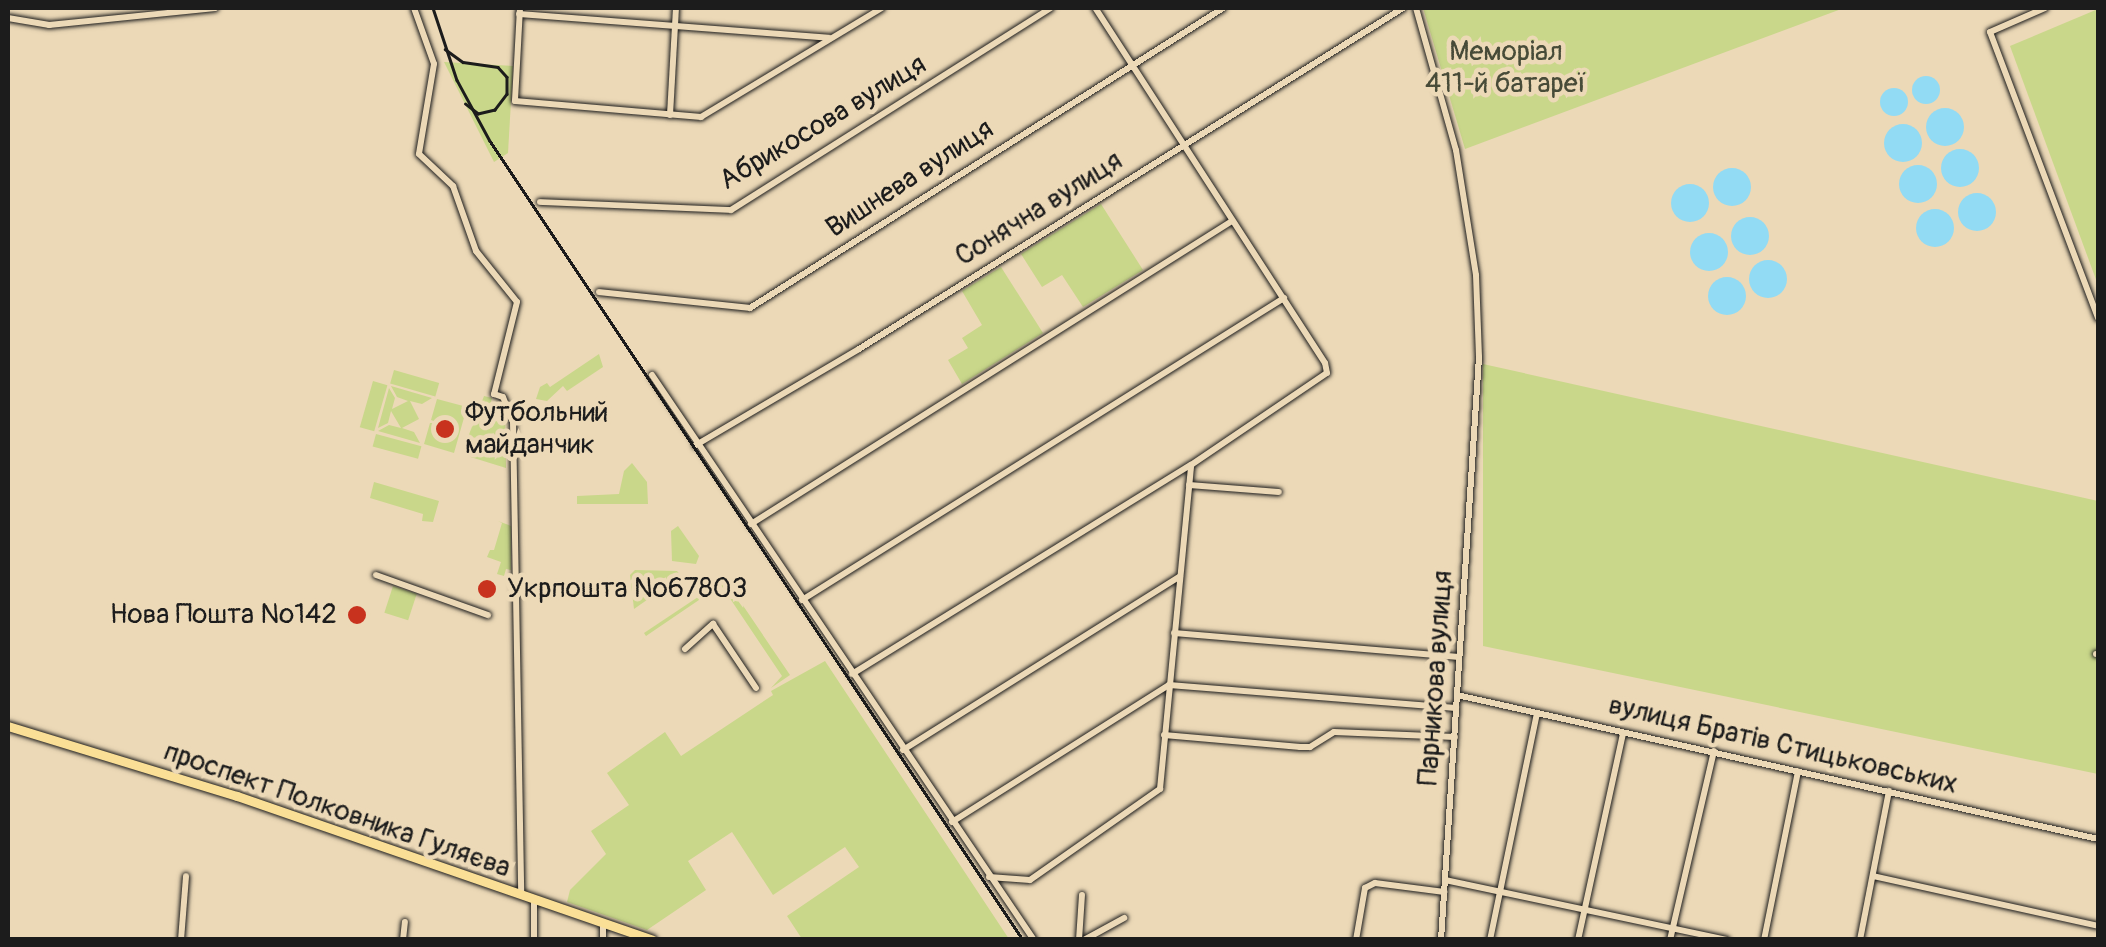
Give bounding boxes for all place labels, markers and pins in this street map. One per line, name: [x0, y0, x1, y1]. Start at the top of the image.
place label: Футбольний майданчик: [465, 396, 608, 462]
marker: Футбольний майданчик: [434, 418, 456, 440]
place label: Укрпошта №67803: [507, 572, 747, 606]
marker: Укрпошта №67803: [476, 578, 498, 600]
place label: Нова Пошта №142: [110, 598, 337, 632]
marker: Нова Пошта №142: [346, 604, 368, 626]

